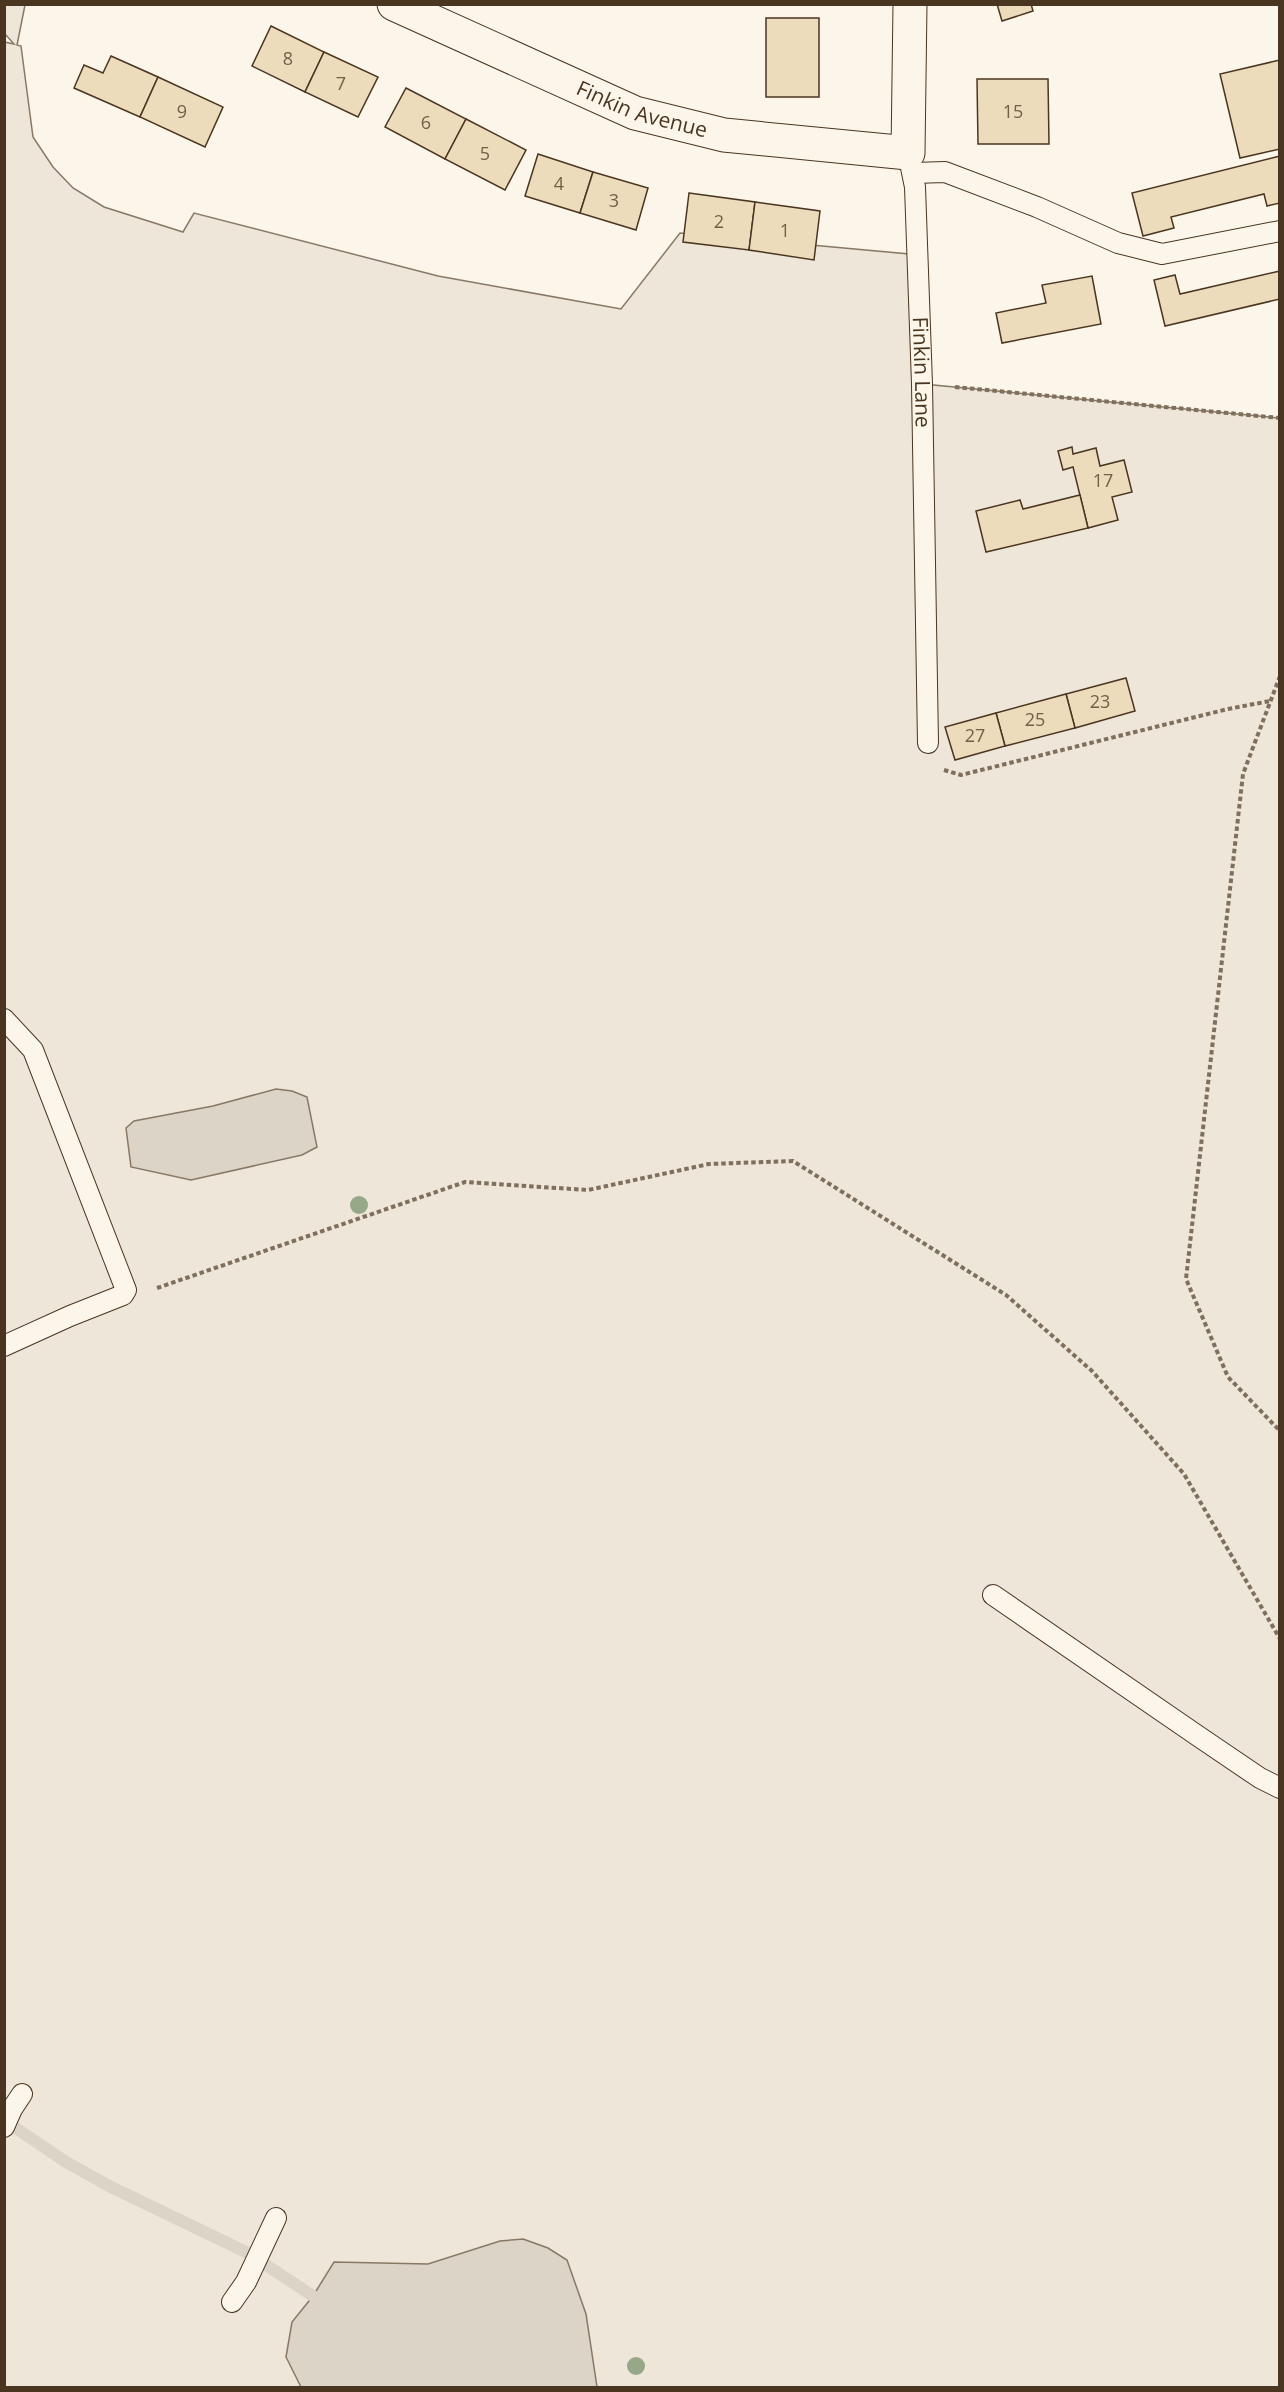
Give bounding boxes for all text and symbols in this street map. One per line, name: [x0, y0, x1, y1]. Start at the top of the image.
house number: 8: [283, 46, 293, 70]
house number: 7: [336, 71, 346, 95]
street label: Finkin Avenue: [572, 73, 710, 143]
house number: 9: [177, 99, 187, 123]
house number: 15: [1003, 99, 1023, 123]
house number: 6: [421, 110, 431, 134]
house number: 5: [480, 141, 490, 165]
house number: 4: [554, 171, 564, 195]
house number: 3: [609, 188, 619, 212]
house number: 2: [714, 209, 724, 233]
house number: 1: [780, 218, 790, 242]
street label: Finkin Lane: [907, 316, 938, 428]
house number: 17: [1093, 468, 1113, 492]
house number: 23: [1090, 689, 1110, 713]
house number: 25: [1025, 707, 1045, 731]
house number: 27: [965, 723, 985, 747]

